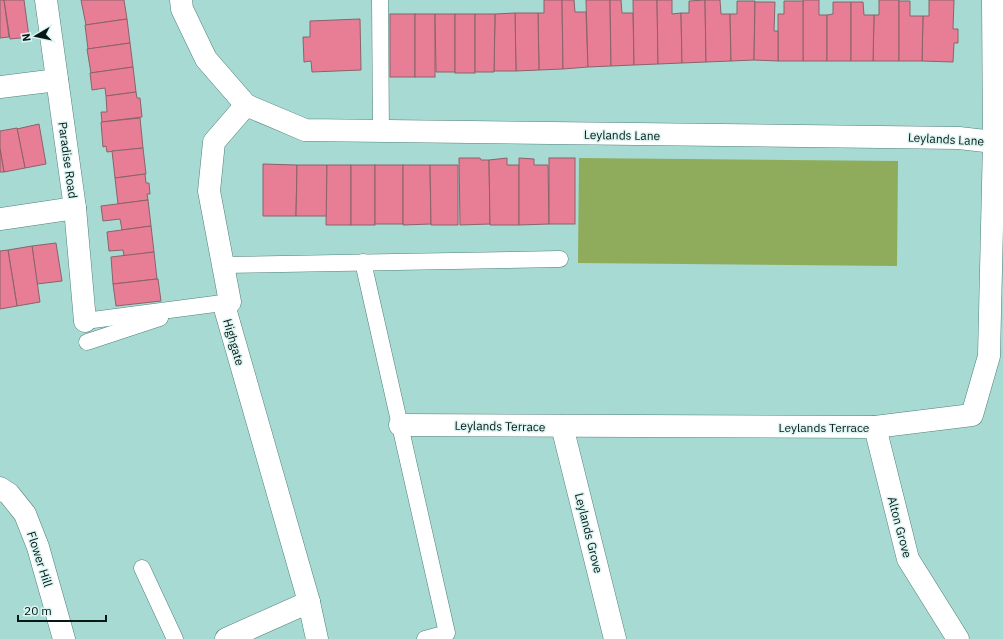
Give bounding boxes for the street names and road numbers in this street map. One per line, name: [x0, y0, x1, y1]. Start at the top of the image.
street label: Paradise Road: [55, 121, 81, 199]
street label: Leylands Lane: [584, 127, 661, 143]
street label: Leylands Lane: [907, 130, 985, 149]
street label: Highgate: [220, 317, 248, 368]
street label: Leylands Terrace: [454, 418, 546, 434]
street label: Leylands Terrace: [779, 420, 870, 435]
street label: Leylands Grove: [572, 491, 606, 575]
street label: Alton Grove: [885, 495, 916, 560]
street label: Flower Hill: [24, 529, 56, 589]

